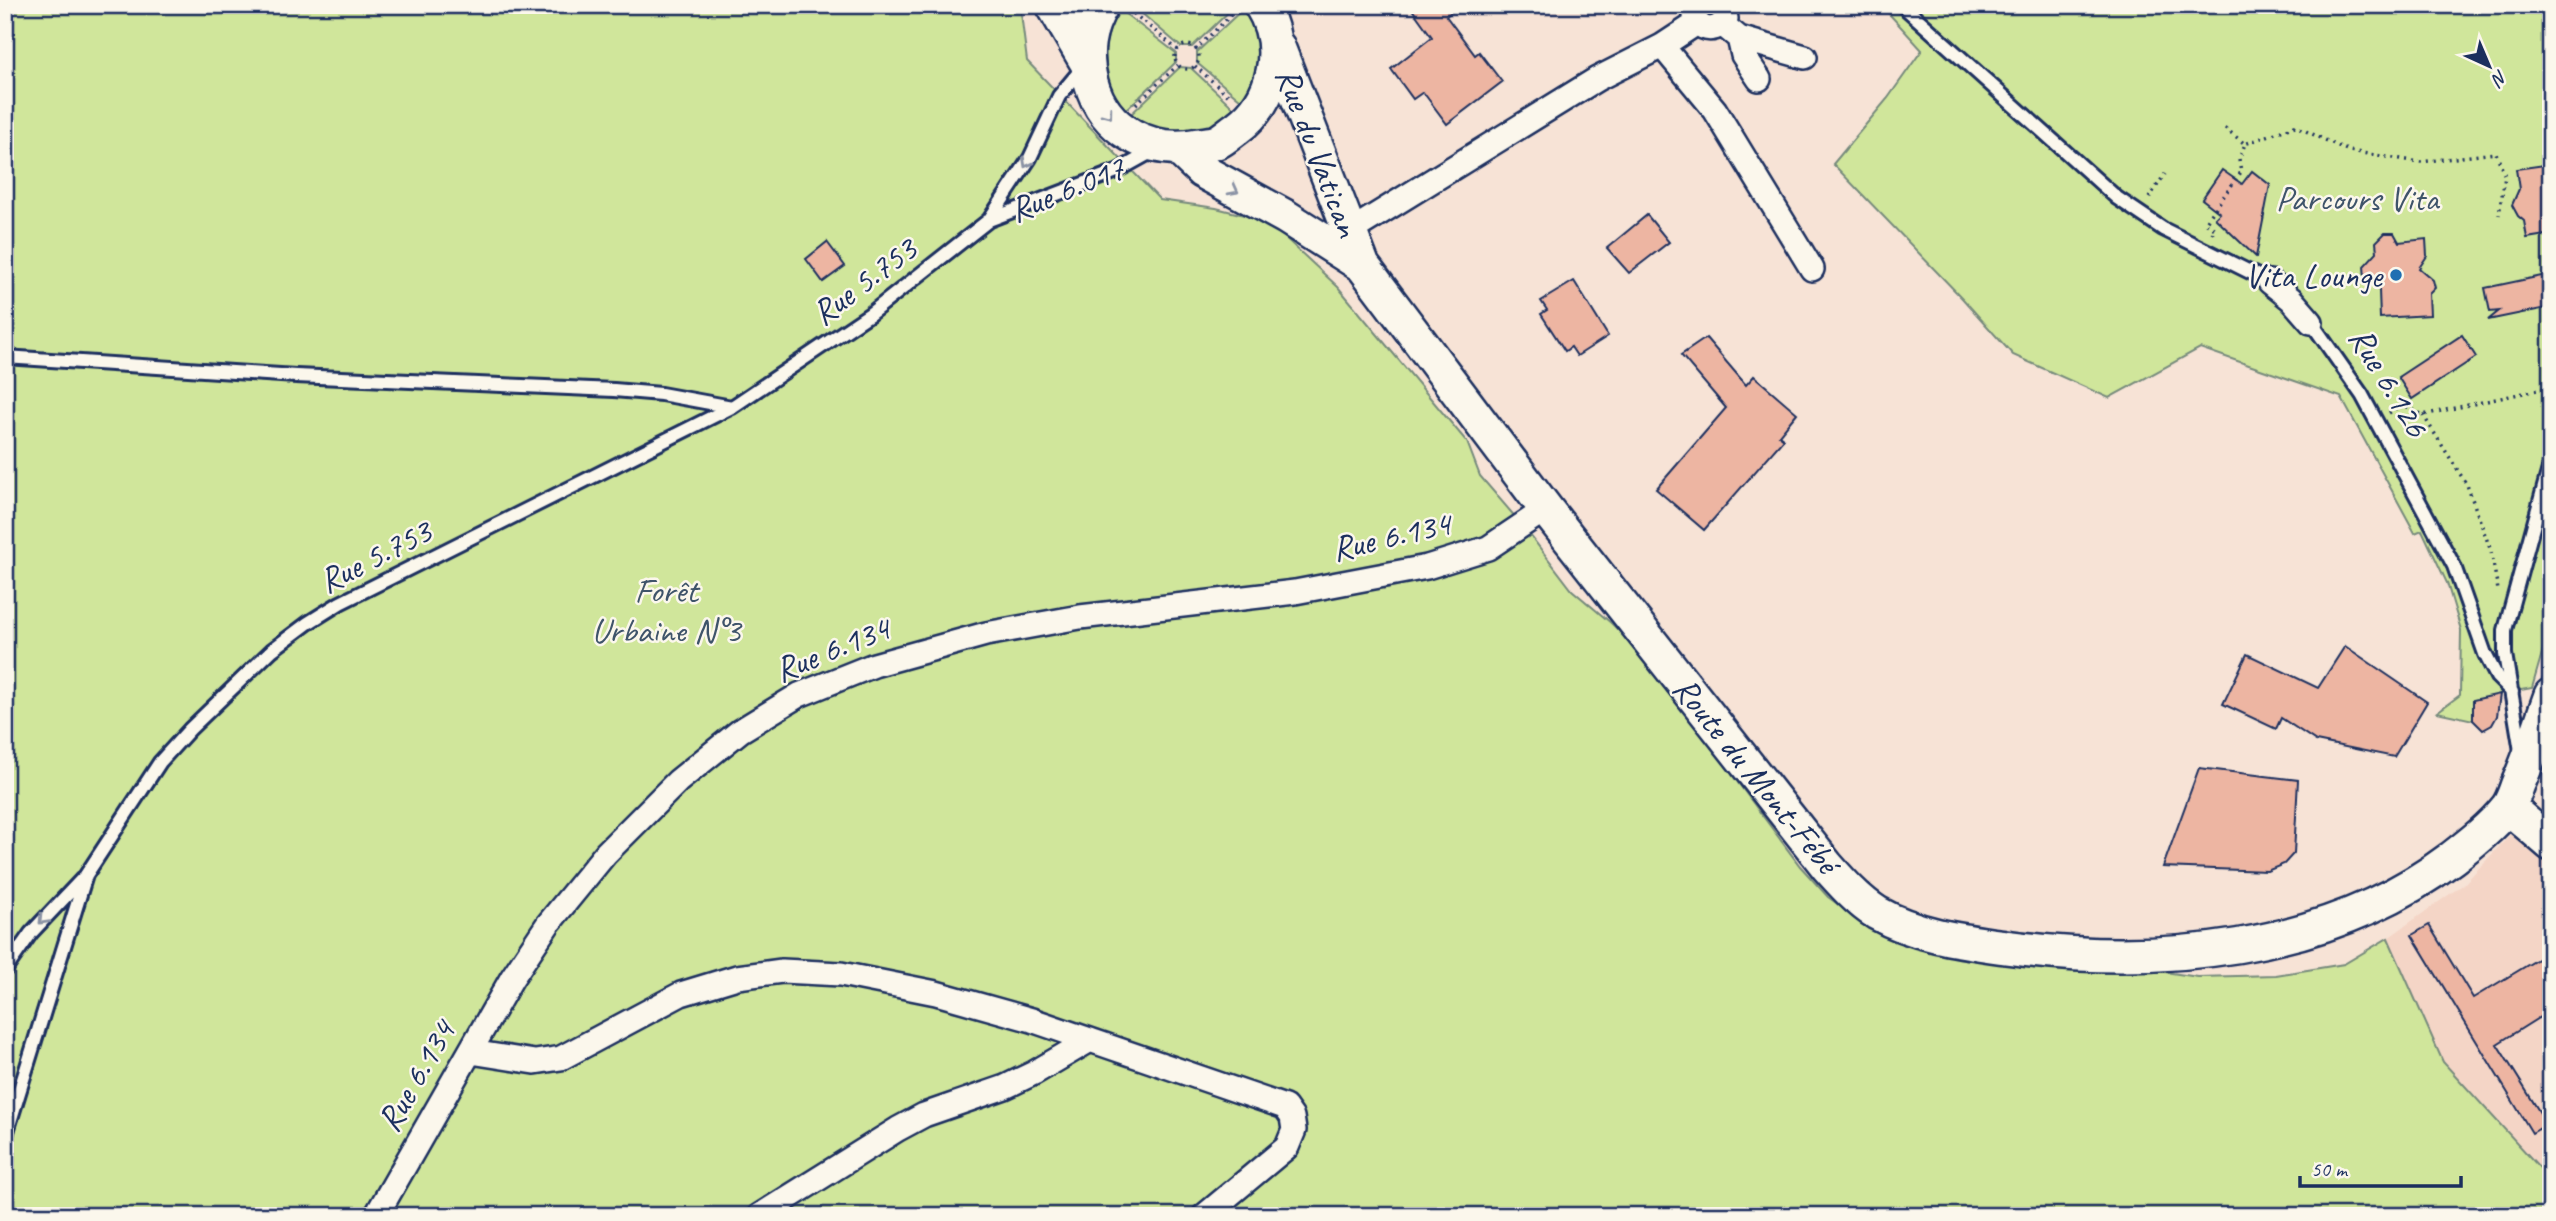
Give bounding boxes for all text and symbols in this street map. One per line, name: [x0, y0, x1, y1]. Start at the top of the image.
north arrow: [2454, 32, 2524, 102]
street label: Rue du Vatican: [1265, 61, 1371, 244]
text: N: [2485, 65, 2513, 92]
one-way arrow: [1100, 106, 1113, 119]
street label: Rue 6.017: [1003, 145, 1133, 232]
one-way arrow: [1022, 155, 1035, 168]
park label: Parcours Vita: [2276, 176, 2440, 221]
one-way arrow: [1226, 181, 1239, 195]
street label: Rue 5.753: [802, 225, 927, 335]
place label: Vita Lounge: [2244, 253, 2385, 298]
marker: Vita Lounge: [2388, 267, 2404, 283]
street label: Rue 6.126: [2339, 319, 2440, 446]
street label: Rue 6.134: [1327, 500, 1458, 571]
street label: Rue 5.753: [311, 508, 441, 603]
park label: Forêt Urbaine N°3: [591, 568, 743, 653]
street label: Rue 6.134: [768, 604, 899, 692]
street label: Route du Mont-Fébé: [1663, 667, 1853, 887]
one-way arrow: [38, 912, 51, 925]
street label: Rue 6.134: [366, 1010, 467, 1139]
scale bar: [2300, 1144, 2462, 1188]
text: 50 m: [2311, 1156, 2349, 1182]

